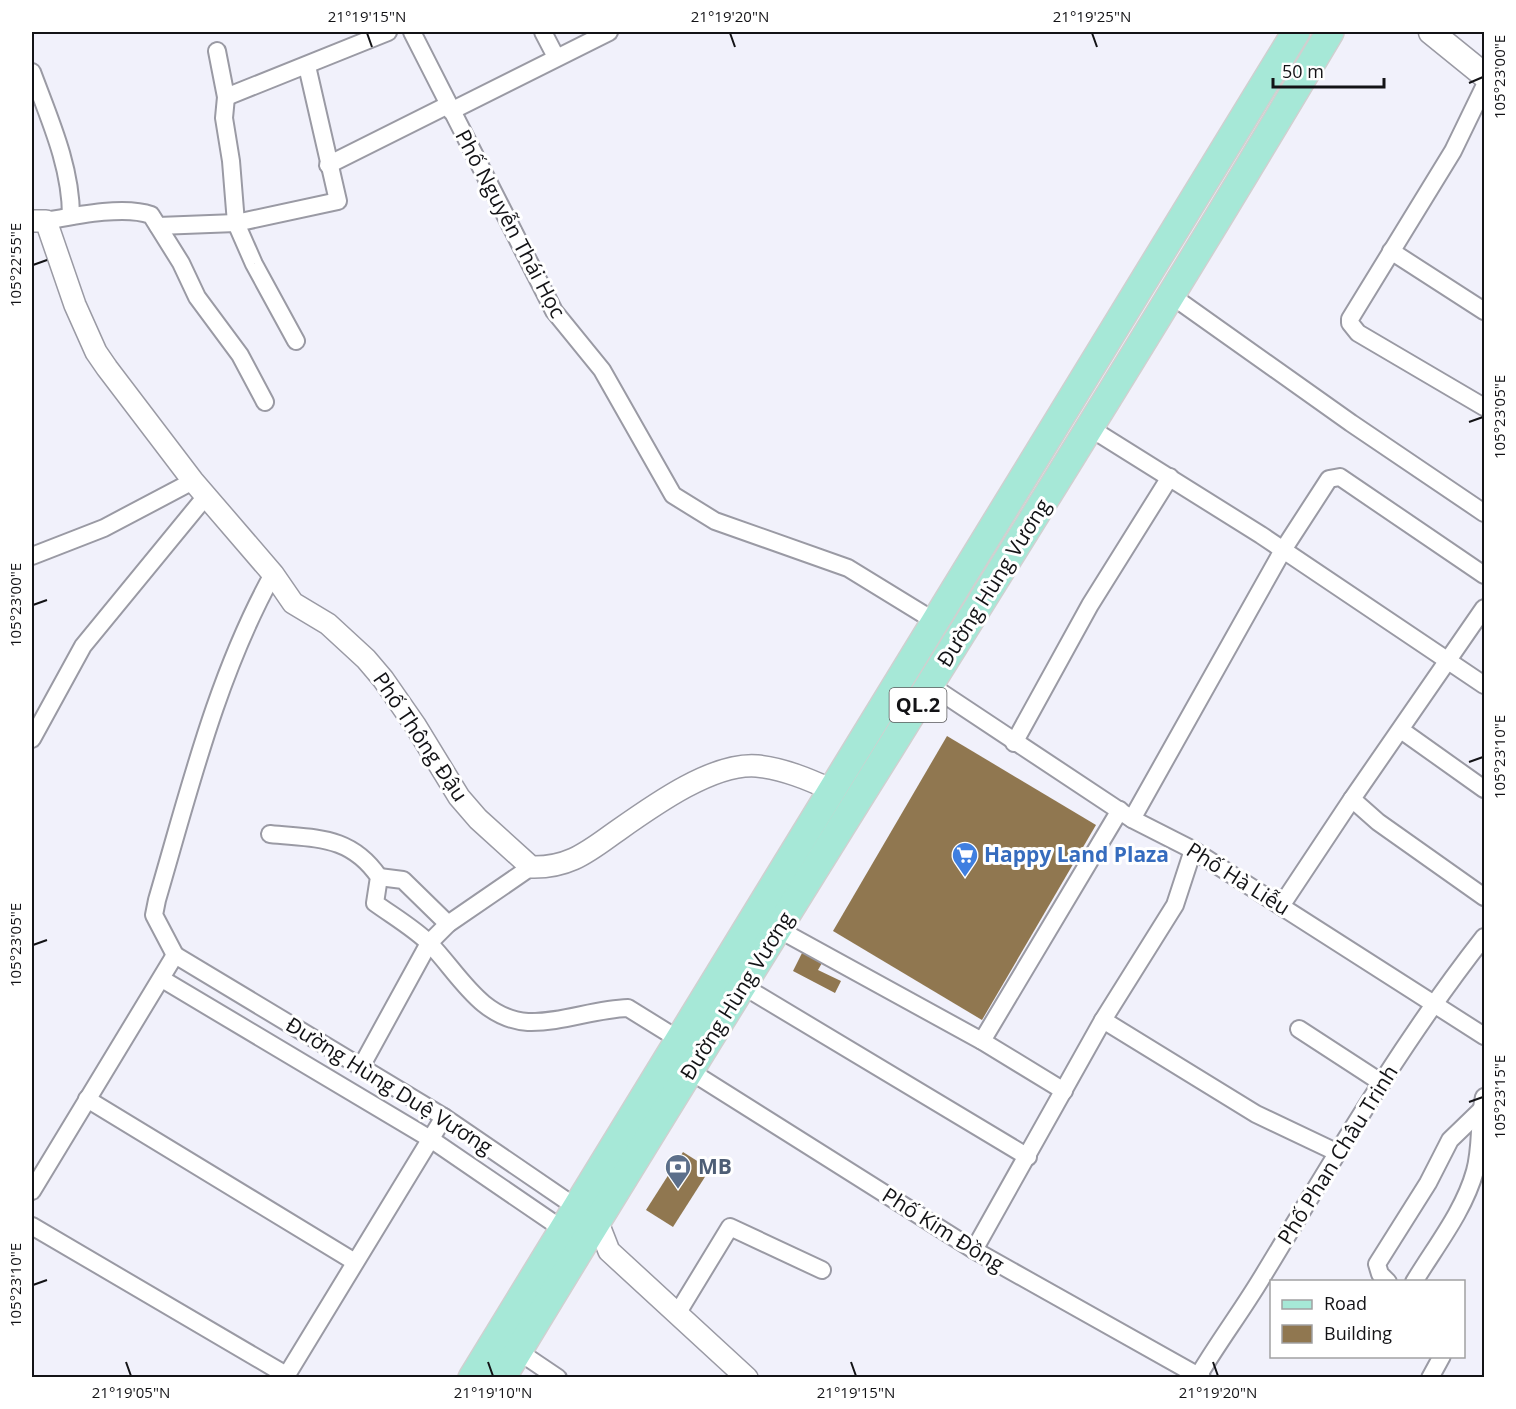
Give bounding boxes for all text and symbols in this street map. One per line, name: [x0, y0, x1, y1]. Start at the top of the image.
text: 21°19'15"N: [328, 6, 406, 26]
text: 21°19'20"N: [691, 6, 769, 26]
text: 21°19'25"N: [1053, 6, 1131, 26]
text: 105°23'00"E: [1489, 35, 1509, 119]
scale bar: [1273, 51, 1384, 89]
text: 50 m: [1282, 59, 1324, 83]
street label: Phố Nguyễn Thái Học: [449, 125, 572, 323]
text: 105°22'55"E: [5, 223, 25, 307]
text: 105°23'05"E: [1489, 375, 1509, 459]
street label: Đường Hùng Vương: [930, 493, 1056, 672]
text: 105°23'00"E: [5, 563, 25, 647]
street label: Phố Thông Đậu: [367, 666, 474, 807]
road number: QL.2: [890, 688, 946, 722]
text: 105°23'10"E: [1489, 715, 1509, 799]
street label: Phố Hà Liễu: [1181, 835, 1296, 921]
supermarket icon: Happy Land Plaza: [950, 840, 980, 878]
place label: Happy Land Plaza: [984, 840, 1169, 868]
text: 105°23'05"E: [5, 903, 25, 987]
street label: Đường Hùng Vương: [673, 906, 799, 1085]
street label: Đường Hùng Duệ Vương: [281, 1010, 498, 1160]
text: 105°23'15"E: [1489, 1055, 1509, 1139]
street label: Phố Phan Châu Trinh: [1271, 1060, 1404, 1249]
bank icon: MB: [663, 1152, 693, 1190]
place label: MB: [698, 1152, 732, 1180]
street label: Phố Kim Đồng: [877, 1180, 1010, 1278]
text: 105°23'10"E: [5, 1243, 25, 1327]
legend: [1270, 1280, 1465, 1358]
text: Road: [1324, 1291, 1367, 1315]
text: Building: [1324, 1321, 1392, 1345]
text: 21°19'05"N: [92, 1382, 170, 1402]
text: 21°19'10"N: [454, 1382, 532, 1402]
text: 21°19'15"N: [817, 1382, 895, 1402]
text: 21°19'20"N: [1179, 1382, 1257, 1402]

